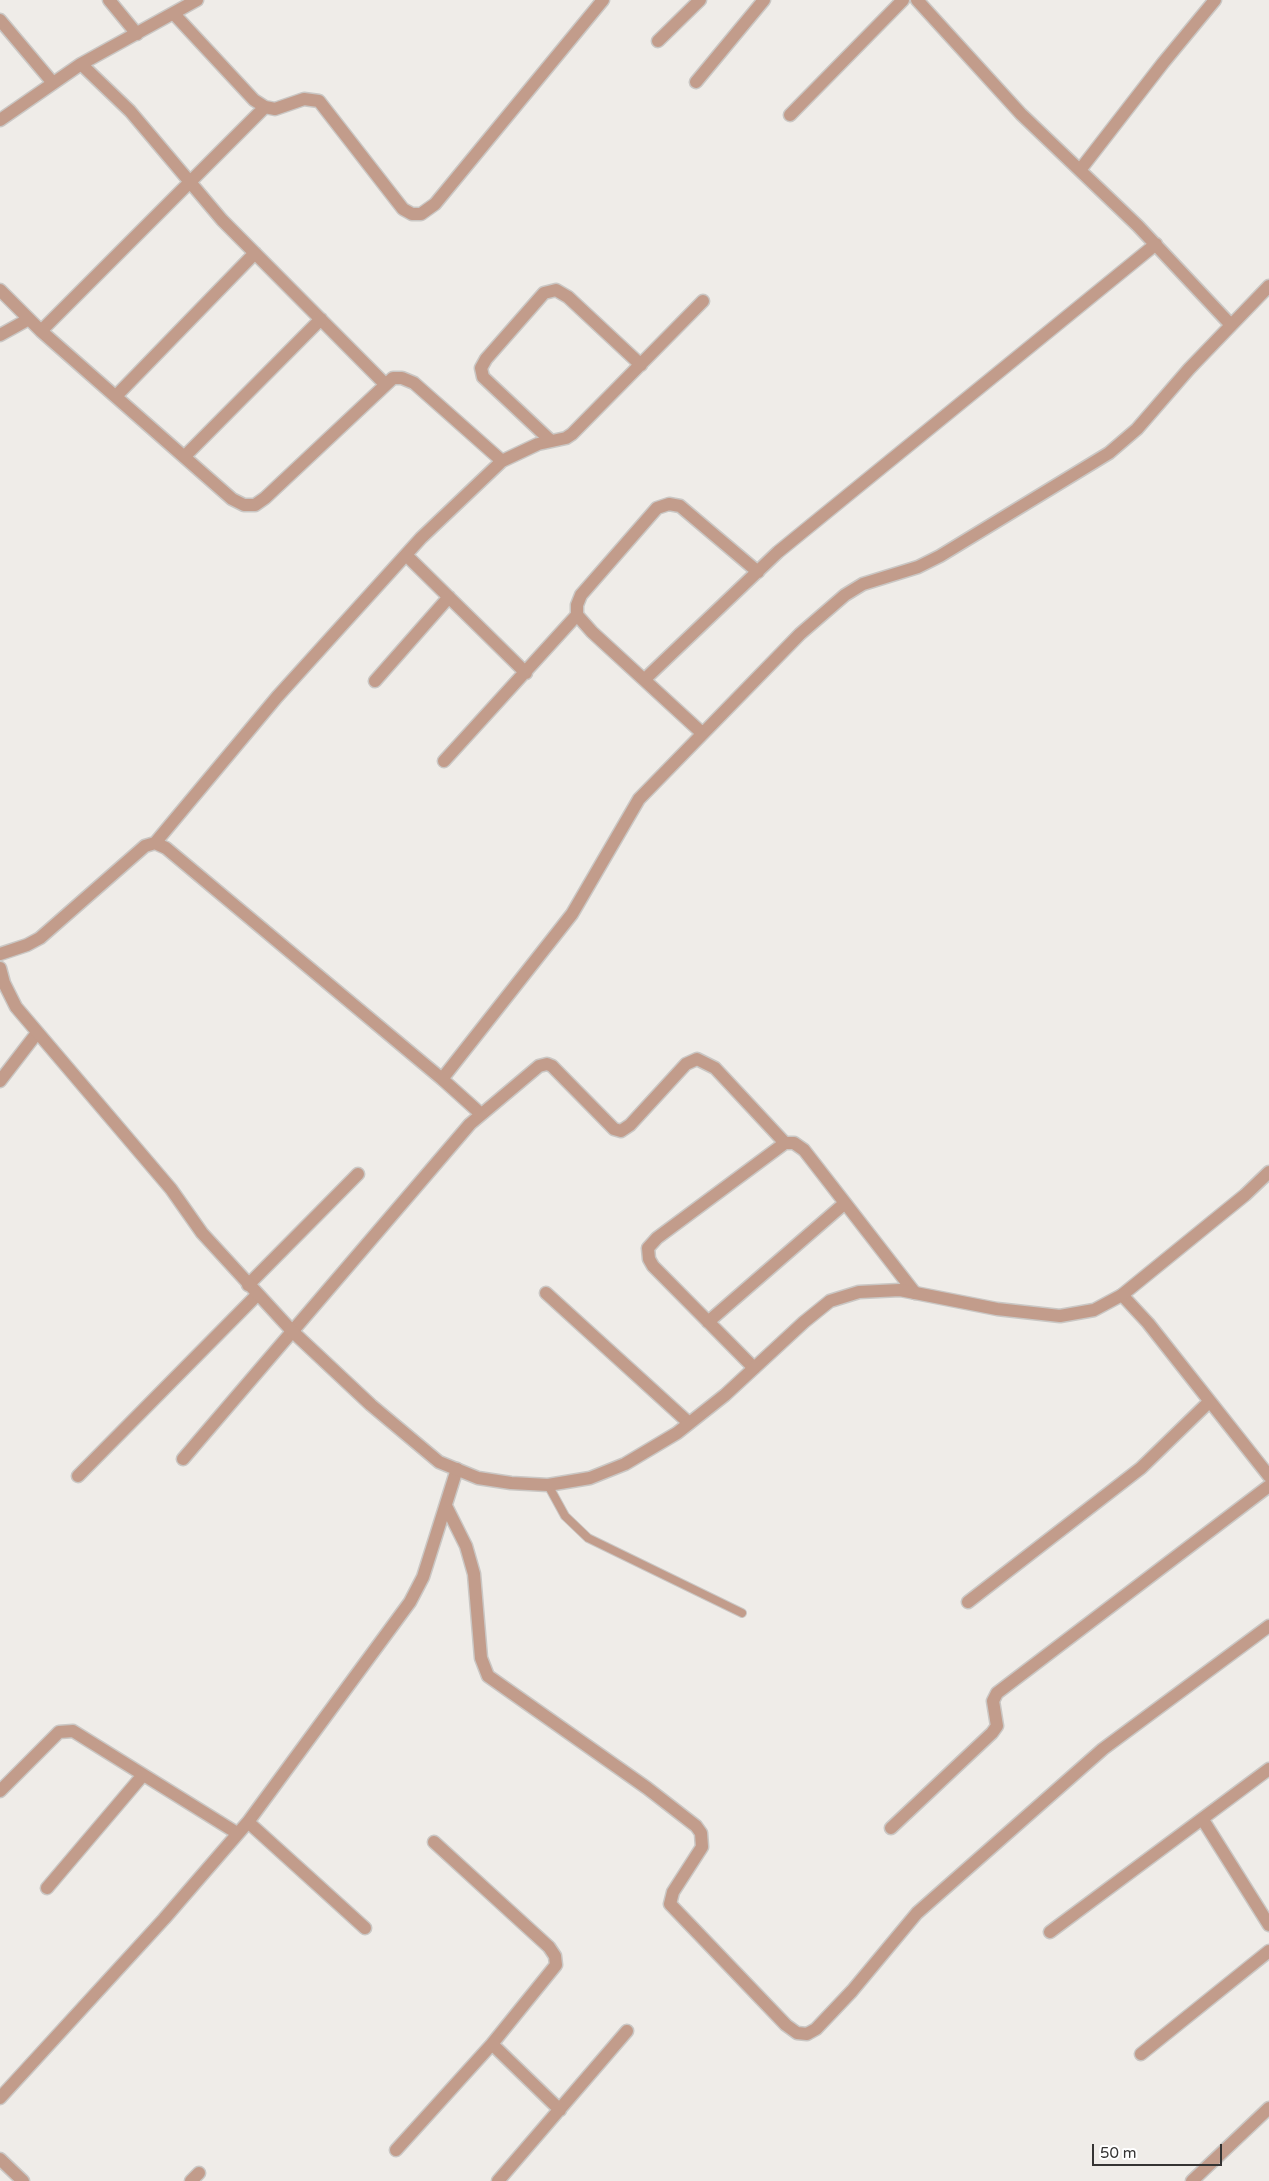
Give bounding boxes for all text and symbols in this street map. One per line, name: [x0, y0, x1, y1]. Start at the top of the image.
scale bar: [1094, 2134, 1224, 2166]
text: 50 m: [1100, 2144, 1137, 2162]

